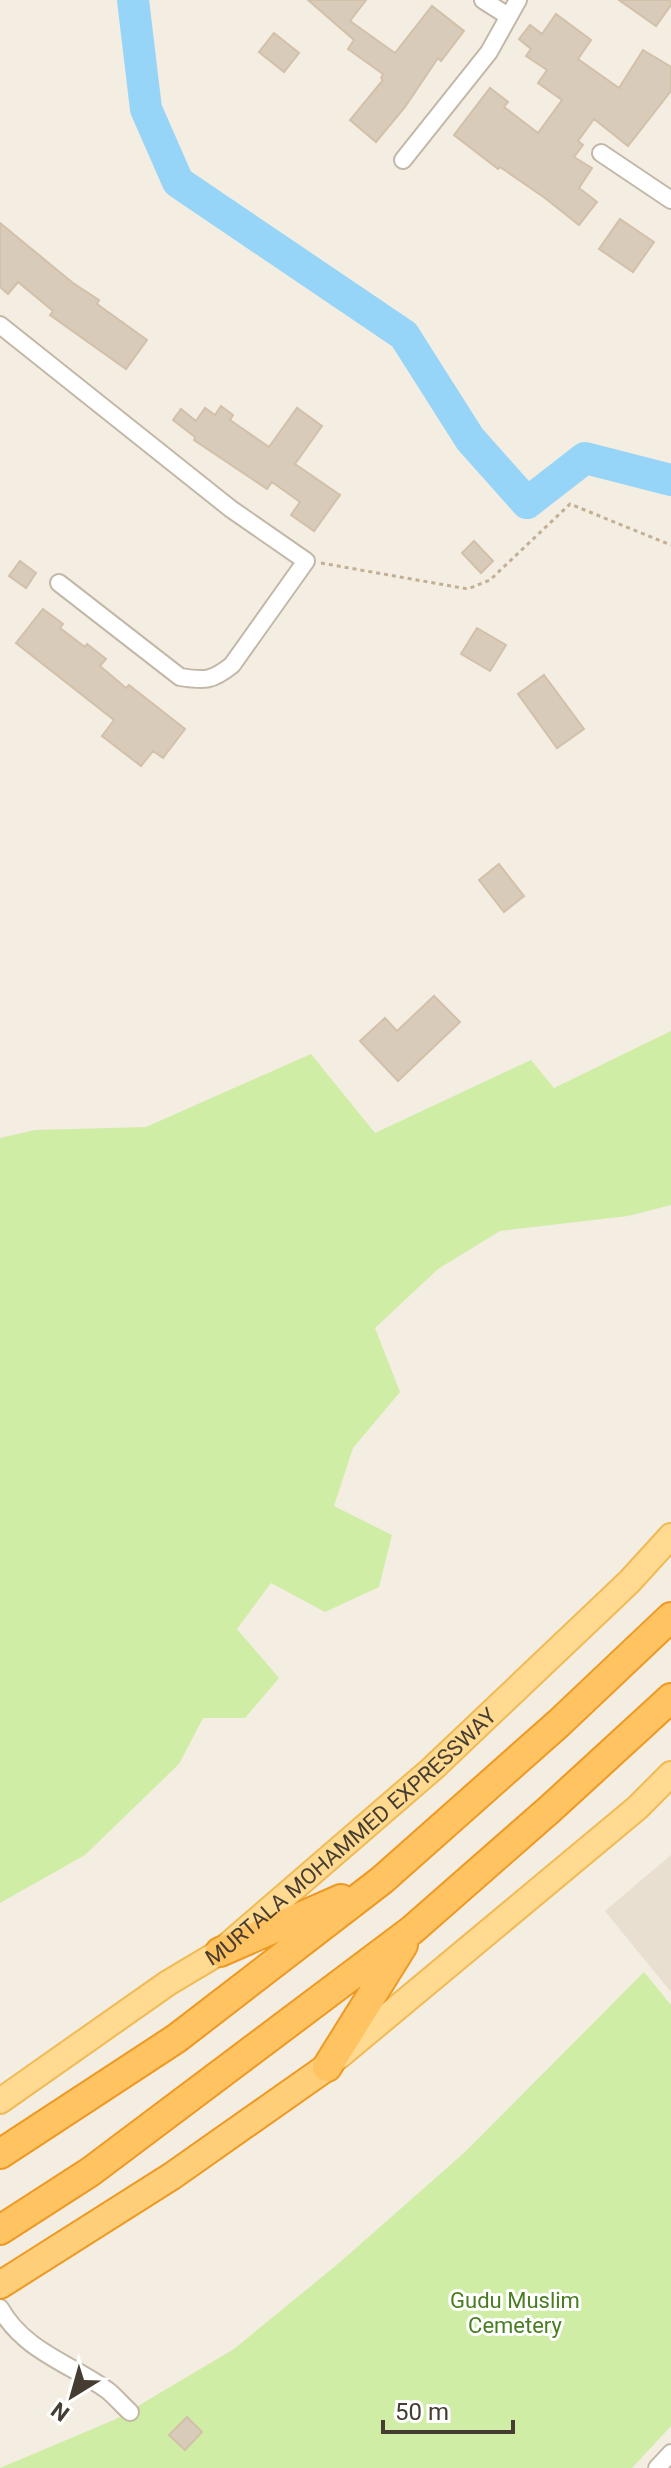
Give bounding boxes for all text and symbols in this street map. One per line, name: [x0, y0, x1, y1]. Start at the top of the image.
street label: MURTALA MOHAMMED EXPRESSWAY: [201, 1702, 502, 1971]
park label: Gudu Muslim Cemetery: [450, 2288, 580, 2338]
north arrow: [32, 2356, 112, 2436]
scale bar: [383, 2384, 513, 2434]
text: N: [47, 2397, 74, 2426]
text: 50 m: [395, 2398, 449, 2426]

